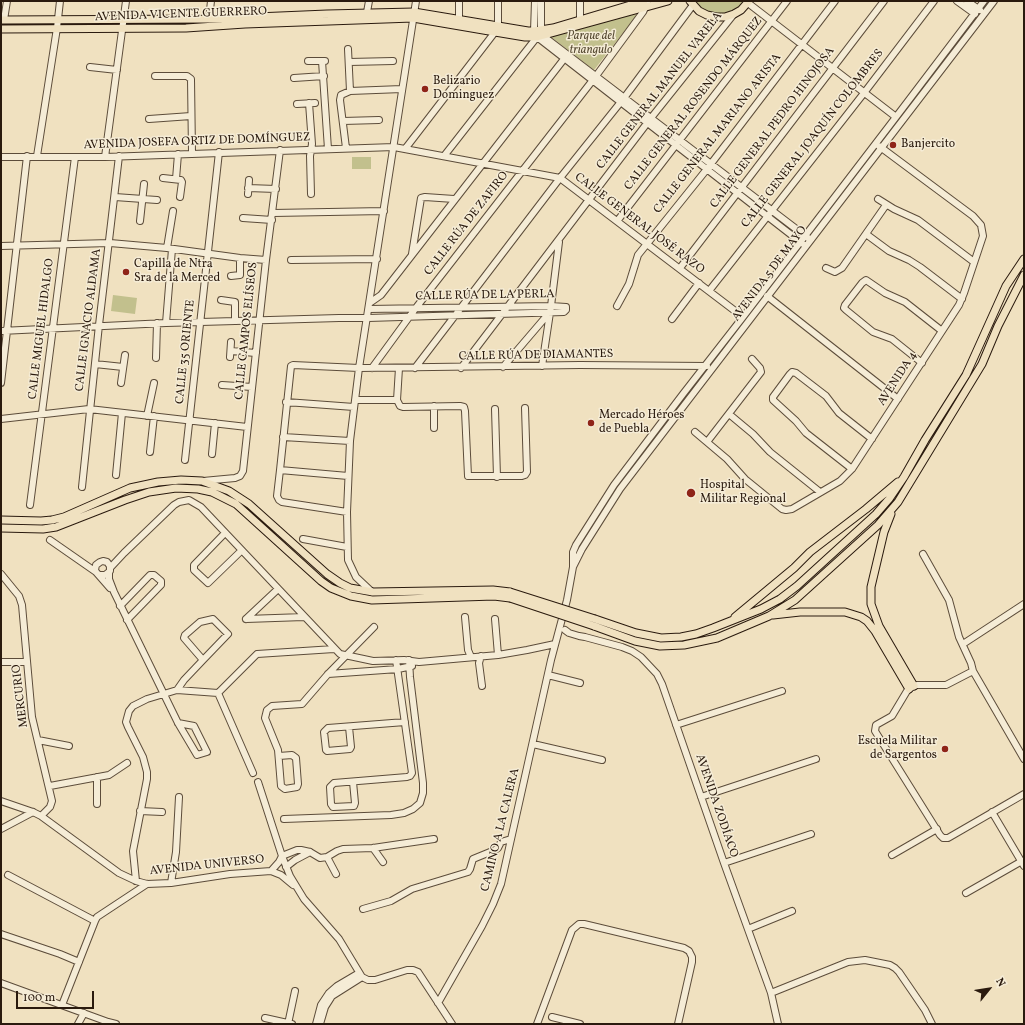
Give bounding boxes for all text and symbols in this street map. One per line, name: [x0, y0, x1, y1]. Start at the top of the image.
street label: AVENIDA VICENTE GUERRERO: [95, 5, 267, 25]
street label: CALLE GENERAL MANUEL VARELA: [594, 10, 726, 172]
street label: CALLE GENERAL ROSENDO MÁRQUEZ: [622, 14, 766, 194]
park label: Parque del triangulo: [567, 30, 615, 58]
street label: CALLE GENERAL PEDRO HINOJOSA: [708, 45, 838, 211]
street label: CALLE GENERAL JOAQUÍN COLOMBRES: [739, 47, 887, 231]
street label: CALLE GENERAL MARIANO ARISTA: [651, 51, 785, 217]
place label: Belizario Dominguez: [433, 75, 494, 103]
marker: Belizario Dominguez: [420, 84, 430, 94]
street label: AVENIDA JOSEFA ORTIZ DE DOMÍNGUEZ: [83, 131, 311, 153]
place label: Banjercito: [901, 138, 955, 152]
marker: Banjercito: [888, 140, 898, 150]
street label: CALLE RÚA DE ZAFIRO: [422, 169, 512, 279]
street label: CALLE GENERAL JOSÉ RAZO: [571, 170, 707, 278]
street label: AVENIDA 5 DE MAYO: [729, 223, 811, 325]
street label: CALLE IGNACIO ALDAMA: [73, 248, 105, 392]
street label: CALLE MIGUEL HIDALGO: [26, 258, 58, 400]
place label: Capilla de Ntra Sra de la Merced: [134, 258, 220, 286]
street label: CALLE CAMPOS ELÍSEOS: [233, 261, 261, 401]
marker: Capilla de Ntra Sra de la Merced: [121, 267, 131, 277]
street label: CALLE RÚA DE LA PERLA: [415, 288, 555, 304]
street label: CALLE 35 ORIENTE: [173, 299, 199, 405]
street label: CALLE RÚA DE DIAMANTES: [459, 347, 613, 365]
street label: AVENIDA 4: [875, 349, 921, 409]
place label: Mercado Héroes de Puebla: [599, 409, 684, 437]
marker: Mercado Héroes de Puebla: [586, 418, 596, 428]
place label: Hospital Militar Regional: [700, 479, 786, 507]
marker: Hospital Militar Regional: [685, 487, 697, 499]
street label: MERCURIO: [10, 663, 32, 729]
place label: Escuela Militar de Sargentos: [858, 735, 937, 763]
marker: Escuela Militar de Sargentos: [940, 744, 950, 754]
street label: AVENIDA ZODÍACO: [692, 752, 740, 860]
street label: CAMINO A LA CALERA: [479, 767, 523, 893]
street label: AVENIDA UNIVERSO: [149, 853, 265, 879]
north arrow: [969, 969, 1009, 1009]
text: N: [991, 976, 1008, 990]
scale bar: [18, 983, 96, 1009]
text: 100 m: [23, 990, 55, 1006]

